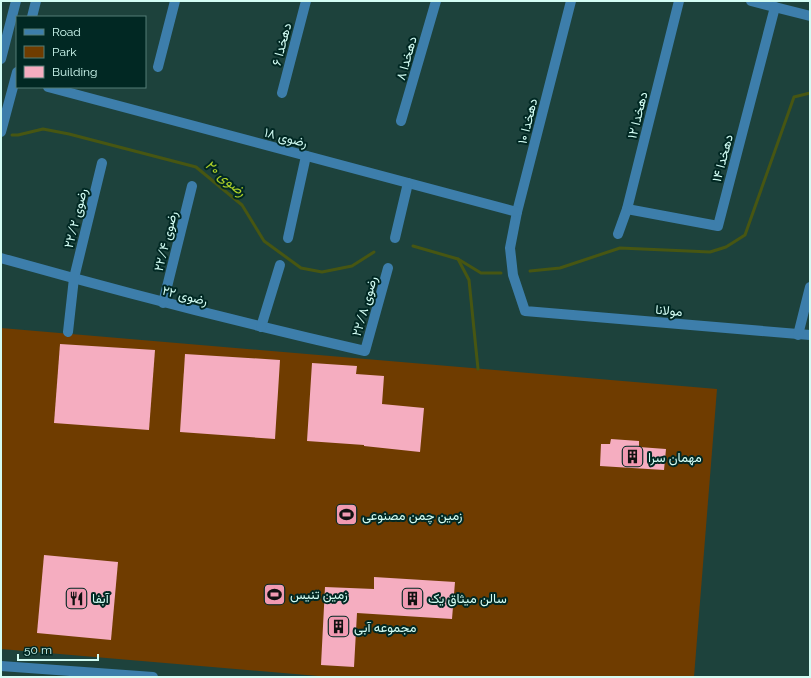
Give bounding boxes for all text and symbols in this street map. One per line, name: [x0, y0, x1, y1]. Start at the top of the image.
legend: [16, 16, 146, 88]
street label: دهخدا ۶: [269, 21, 294, 67]
text: Road: [52, 25, 81, 39]
street label: دهخدا ۸: [393, 34, 420, 82]
text: Park: [52, 45, 77, 59]
text: Building: [52, 65, 98, 79]
street label: دهخدا ۱۲: [624, 90, 651, 140]
street label: دهخدا ۱۰: [515, 97, 540, 146]
street label: رضوی ۱۸: [262, 125, 309, 151]
street label: دهخدا ۱۴: [709, 133, 736, 184]
water label: رضوی ۲۰: [202, 156, 250, 201]
street label: رضوی ۲۲/۲: [61, 187, 91, 250]
street label: رضوی ۲۲/۴: [151, 209, 181, 273]
street label: رضوی ۲۲/۸: [349, 274, 381, 338]
street label: رضوی ۲۲: [160, 283, 209, 309]
street label: مولانا: [655, 302, 683, 320]
building icon: مهمان سرا: [620, 444, 646, 470]
place label: مهمان سرا: [648, 450, 702, 466]
sports icon: زمین چمن مصنوعی: [334, 502, 360, 528]
place label: زمین چمن مصنوعی: [362, 508, 463, 525]
sports icon: زمین تنیس: [261, 581, 287, 607]
restaurant icon: آبفا: [64, 585, 90, 611]
building icon: سالن میثاق یک: [400, 585, 426, 611]
place label: زمین تنیس: [290, 587, 348, 603]
place label: آبفا: [92, 591, 110, 606]
place label: سالن میثاق یک: [428, 591, 507, 607]
building icon: مجموعه آبی: [326, 614, 352, 640]
place label: مجموعه آبی: [354, 620, 416, 636]
scale bar: [18, 636, 98, 662]
text: 50 m: [24, 643, 52, 657]

